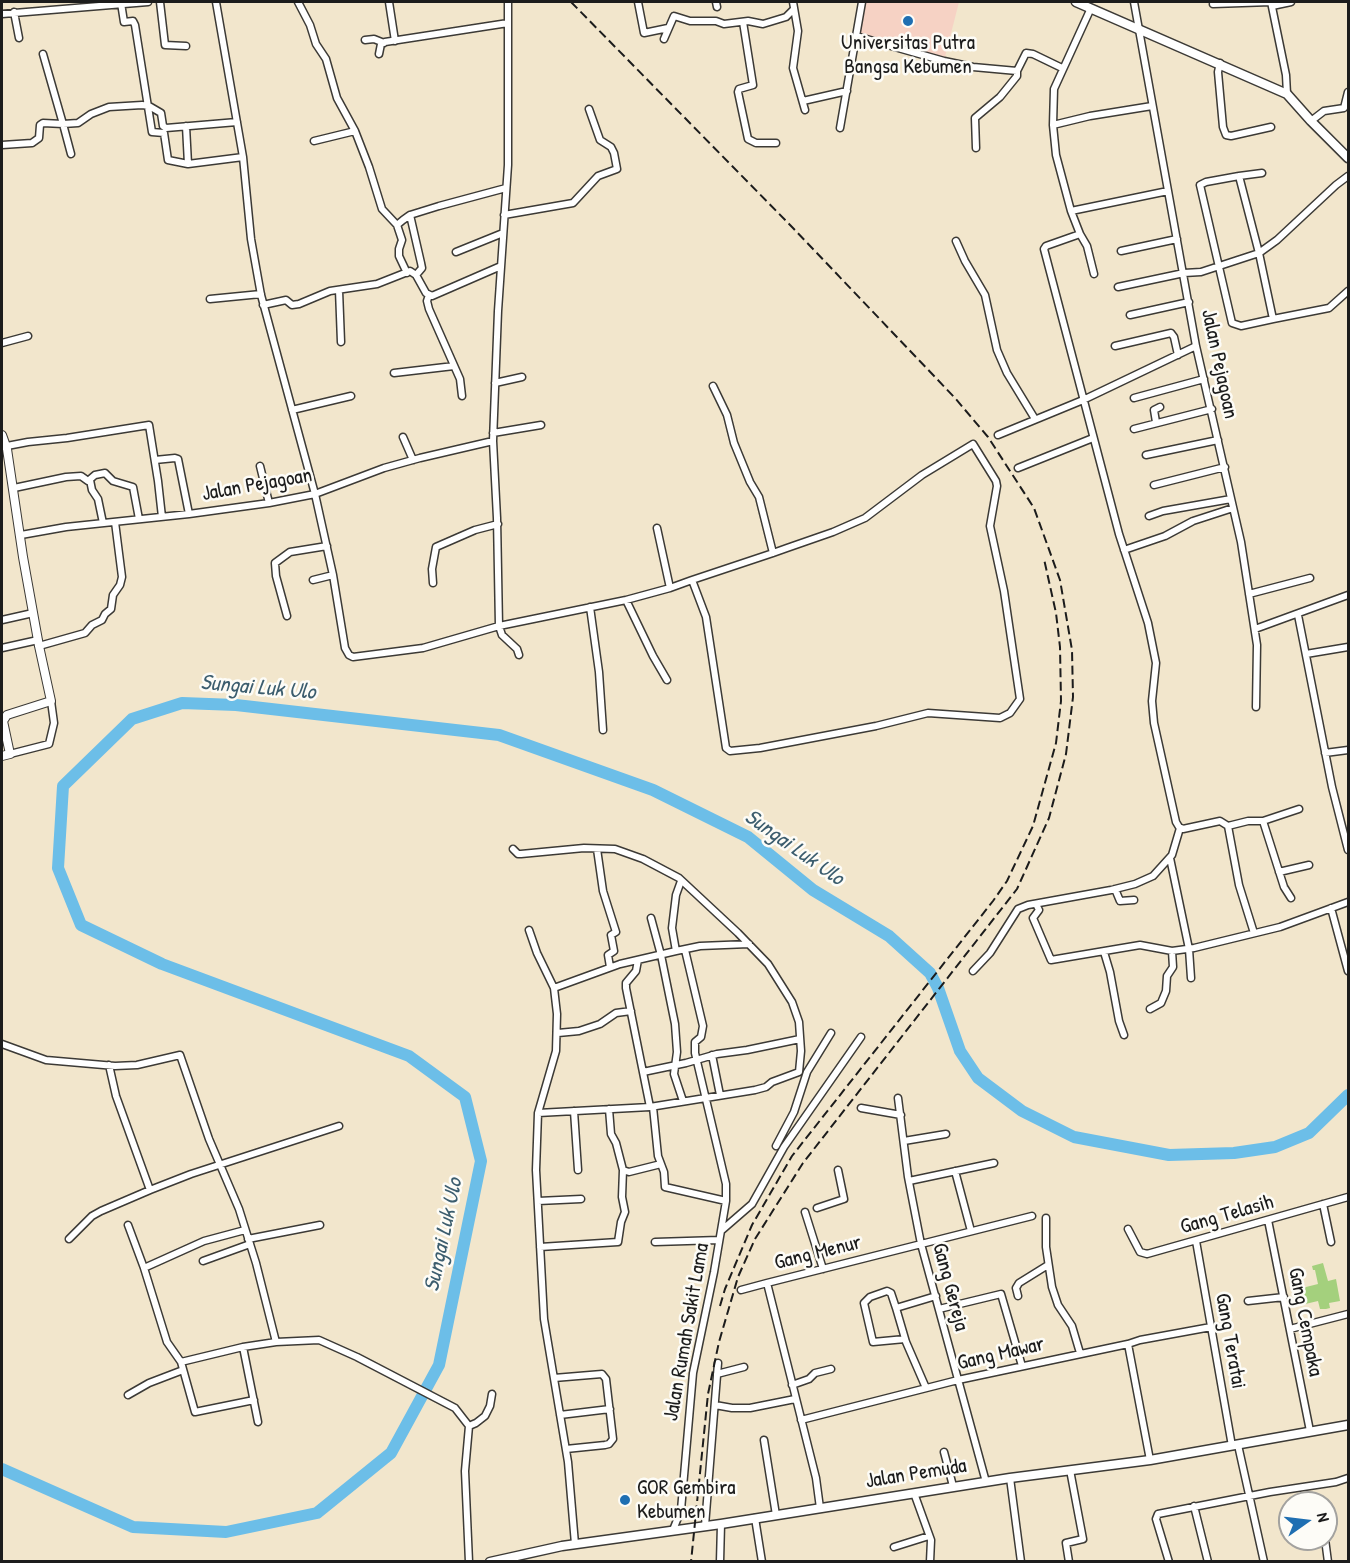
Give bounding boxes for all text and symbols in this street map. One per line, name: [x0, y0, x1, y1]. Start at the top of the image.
marker: Universitas Putra Bangsa Kebumen: [901, 14, 915, 28]
place label: Universitas Putra Bangsa Kebumen: [841, 30, 975, 80]
street label: Jalan Pejagoan: [1195, 307, 1243, 421]
street label: Jalan Pejagoan: [200, 463, 314, 507]
water label: Sungai Luk Ulo: [199, 670, 317, 706]
water label: Sungai Luk Ulo: [739, 804, 849, 892]
water label: Sungai Luk Ulo: [419, 1176, 469, 1294]
street label: Gang Telasih: [1178, 1190, 1276, 1240]
street label: Gang Menur: [772, 1230, 864, 1276]
street label: Gang Gereja: [926, 1240, 974, 1334]
street label: Jalan Rumah Sakit Lama: [659, 1241, 715, 1423]
street label: Gang Cempaka: [1282, 1265, 1328, 1379]
street label: Gang Teratai: [1209, 1291, 1251, 1391]
street label: Gang Mawar: [955, 1332, 1047, 1376]
street label: Jalan Pemuda: [864, 1454, 968, 1494]
place label: GOR Gembira Kebumen: [637, 1475, 736, 1525]
north arrow: [1278, 1491, 1338, 1551]
marker: GOR Gembira Kebumen: [618, 1493, 632, 1507]
text: N: [1312, 1510, 1335, 1524]

